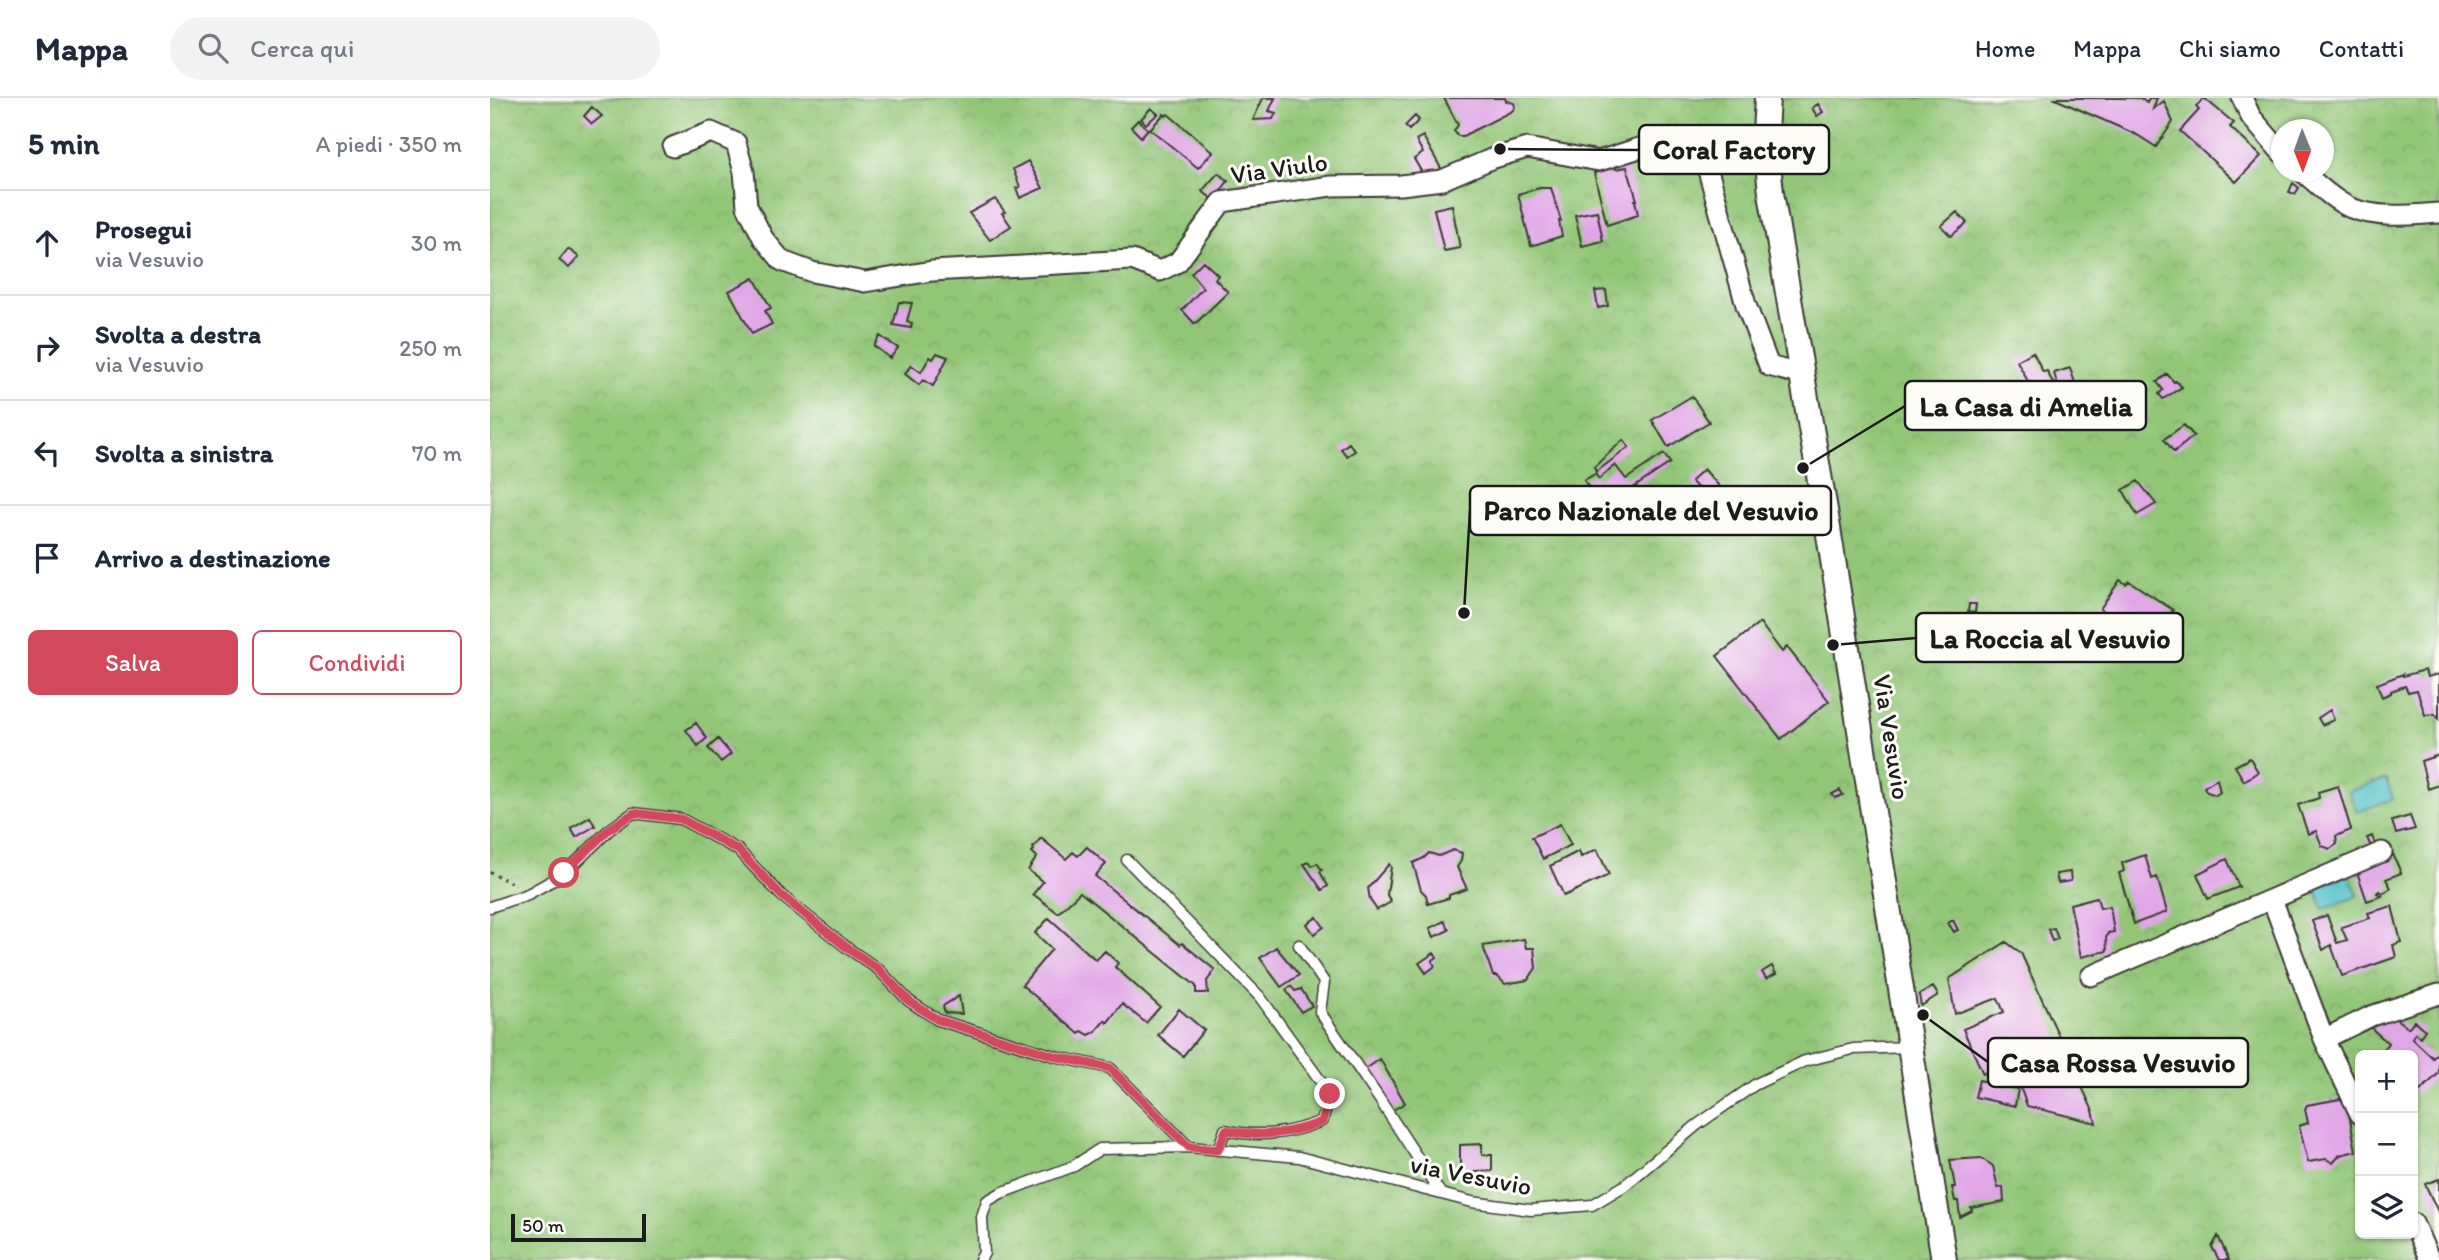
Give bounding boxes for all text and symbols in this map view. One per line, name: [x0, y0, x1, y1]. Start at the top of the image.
search box: [170, 17, 660, 80]
text: Mappa: [35, 29, 128, 68]
icon: search: [194, 29, 232, 67]
text: Cerca qui: [250, 32, 354, 64]
text: Home: [1975, 34, 2035, 63]
text: Mappa: [2073, 34, 2141, 63]
text: Chi siamo: [2179, 34, 2281, 63]
text: Contatti: [2319, 34, 2404, 63]
north arrow: [2271, 119, 2334, 182]
text: 5 min: [28, 125, 99, 162]
callout: Coral Factory: [1639, 125, 1829, 174]
text: A piedi · 350 m: [316, 130, 462, 158]
text: Coral Factory: [1653, 132, 1816, 166]
street label: Via Viulo: [1229, 145, 1329, 191]
text: Prosegui: [95, 213, 192, 245]
icon: ahead: [28, 224, 66, 262]
text: 30 m: [411, 229, 462, 257]
text: via Vesuvio: [95, 245, 204, 273]
text: Svolta a destra: [95, 318, 261, 350]
icon: right: [28, 329, 66, 367]
text: 250 m: [399, 334, 462, 362]
text: via Vesuvio: [95, 350, 204, 378]
callout: La Casa di Amelia: [1905, 381, 2146, 430]
text: La Casa di Amelia: [1920, 389, 2133, 423]
icon: left: [28, 434, 66, 472]
text: Svolta a sinistra: [95, 437, 273, 469]
text: 70 m: [412, 439, 462, 467]
callout: Parco Nazionale del Vesuvio: [1470, 486, 1831, 535]
text: Parco Nazionale del Vesuvio: [1484, 493, 1818, 527]
icon: arrive: [28, 539, 66, 577]
text: Arrivo a destinazione: [95, 542, 331, 574]
callout: La Roccia al Vesuvio: [1916, 613, 2183, 662]
text: La Roccia al Vesuvio: [1930, 621, 2170, 655]
button: Salva: [28, 630, 238, 695]
button: Condividi: [252, 630, 462, 695]
street label: Via Vesuvio: [1866, 672, 1918, 802]
route start: [548, 857, 579, 888]
callout: Casa Rossa Vesuvio: [1988, 1038, 2248, 1087]
text: Casa Rossa Vesuvio: [2001, 1045, 2235, 1079]
map controls: [2355, 1050, 2418, 1239]
button: +: [2355, 1050, 2418, 1113]
route end: [1314, 1078, 1345, 1109]
button: −: [2355, 1113, 2418, 1176]
street label: via Vesuvio: [1408, 1148, 1534, 1202]
button: layers: [2355, 1176, 2418, 1239]
scale bar: [511, 1211, 646, 1243]
text: 50 m: [522, 1214, 564, 1237]

